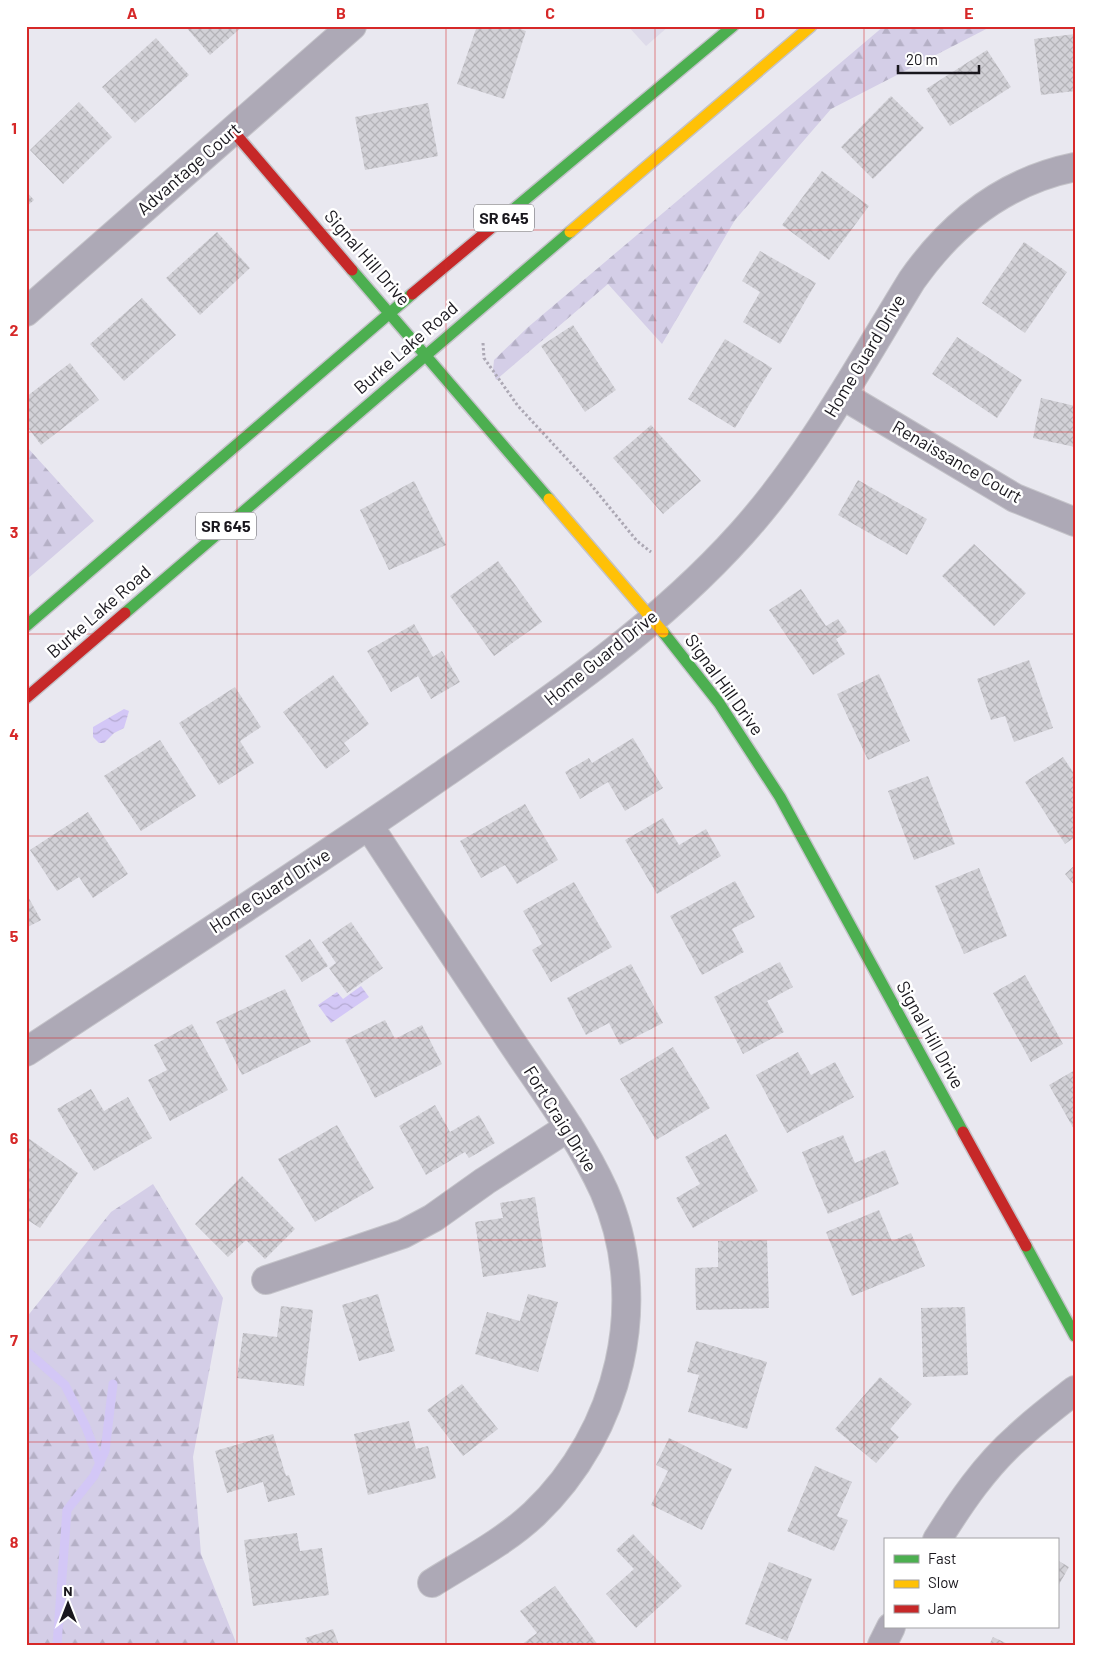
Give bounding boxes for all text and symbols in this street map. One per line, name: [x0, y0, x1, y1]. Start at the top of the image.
text: A: [127, 3, 138, 22]
text: B: [336, 3, 346, 22]
text: C: [545, 3, 555, 22]
text: D: [755, 3, 765, 22]
text: E: [964, 3, 974, 22]
scale bar: [898, 42, 980, 74]
text: 20 m: [906, 50, 938, 68]
street label: Advantage Court: [132, 117, 245, 219]
text: 1: [11, 118, 17, 137]
road number: SR 645: [474, 204, 534, 232]
street label: Signal Hill Drive: [320, 205, 415, 310]
street label: Home Guard Drive: [819, 290, 909, 421]
street label: Burke Lake Road: [349, 296, 462, 398]
text: 2: [10, 320, 19, 339]
street label: Renaissance Court: [889, 415, 1026, 507]
road number: SR 645: [196, 512, 256, 540]
text: 3: [10, 522, 18, 541]
street label: Burke Lake Road: [42, 560, 155, 662]
street label: Home Guard Drive: [539, 605, 661, 710]
street label: Signal Hill Drive: [681, 630, 769, 739]
text: 4: [9, 724, 19, 743]
street label: Home Guard Drive: [205, 843, 334, 937]
text: 5: [10, 926, 19, 945]
street label: Signal Hill Drive: [892, 977, 970, 1092]
street label: Fort Craig Drive: [520, 1061, 602, 1176]
text: 6: [10, 1128, 19, 1147]
text: 7: [10, 1330, 18, 1349]
text: 8: [10, 1532, 19, 1551]
legend: [884, 1538, 1058, 1628]
text: Fast: [928, 1549, 956, 1567]
text: Slow: [928, 1573, 959, 1591]
north arrow: [42, 1578, 92, 1628]
text: N: [63, 1582, 73, 1599]
text: Jam: [928, 1599, 957, 1617]

